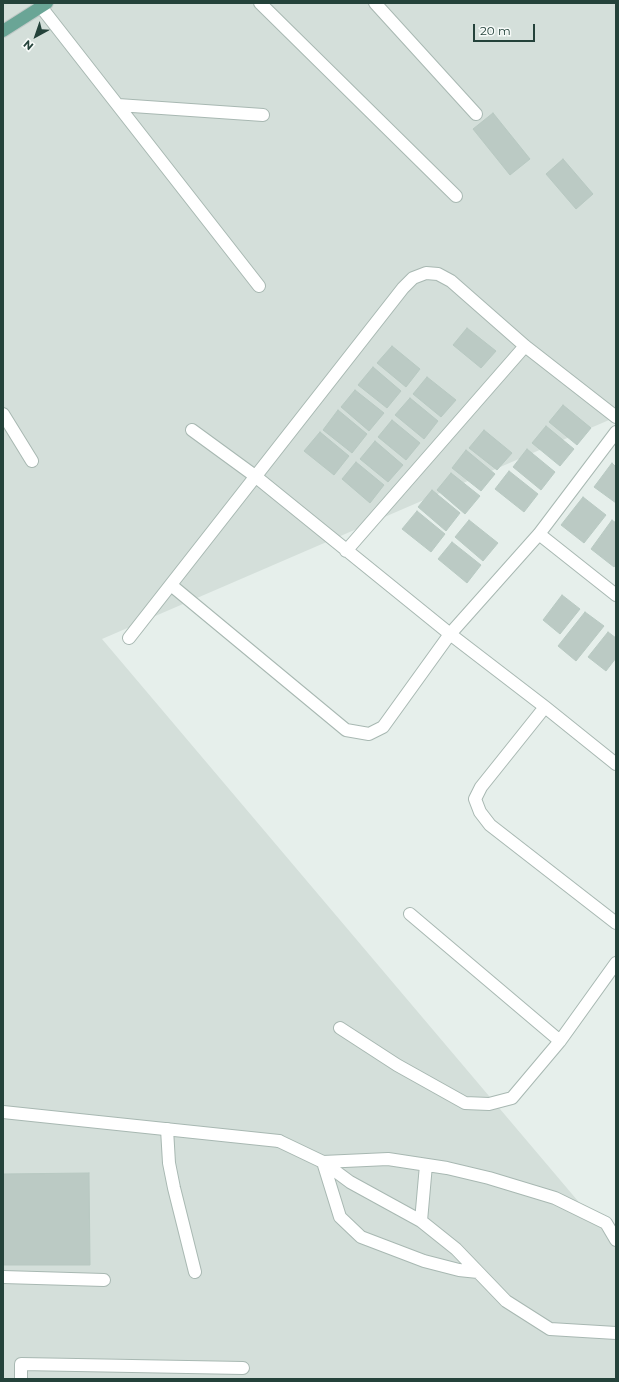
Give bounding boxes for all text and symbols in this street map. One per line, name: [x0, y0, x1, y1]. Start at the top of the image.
north arrow: [16, 16, 56, 56]
scale bar: [475, 16, 537, 42]
text: 20 m: [480, 23, 511, 38]
text: N: [20, 37, 36, 53]

